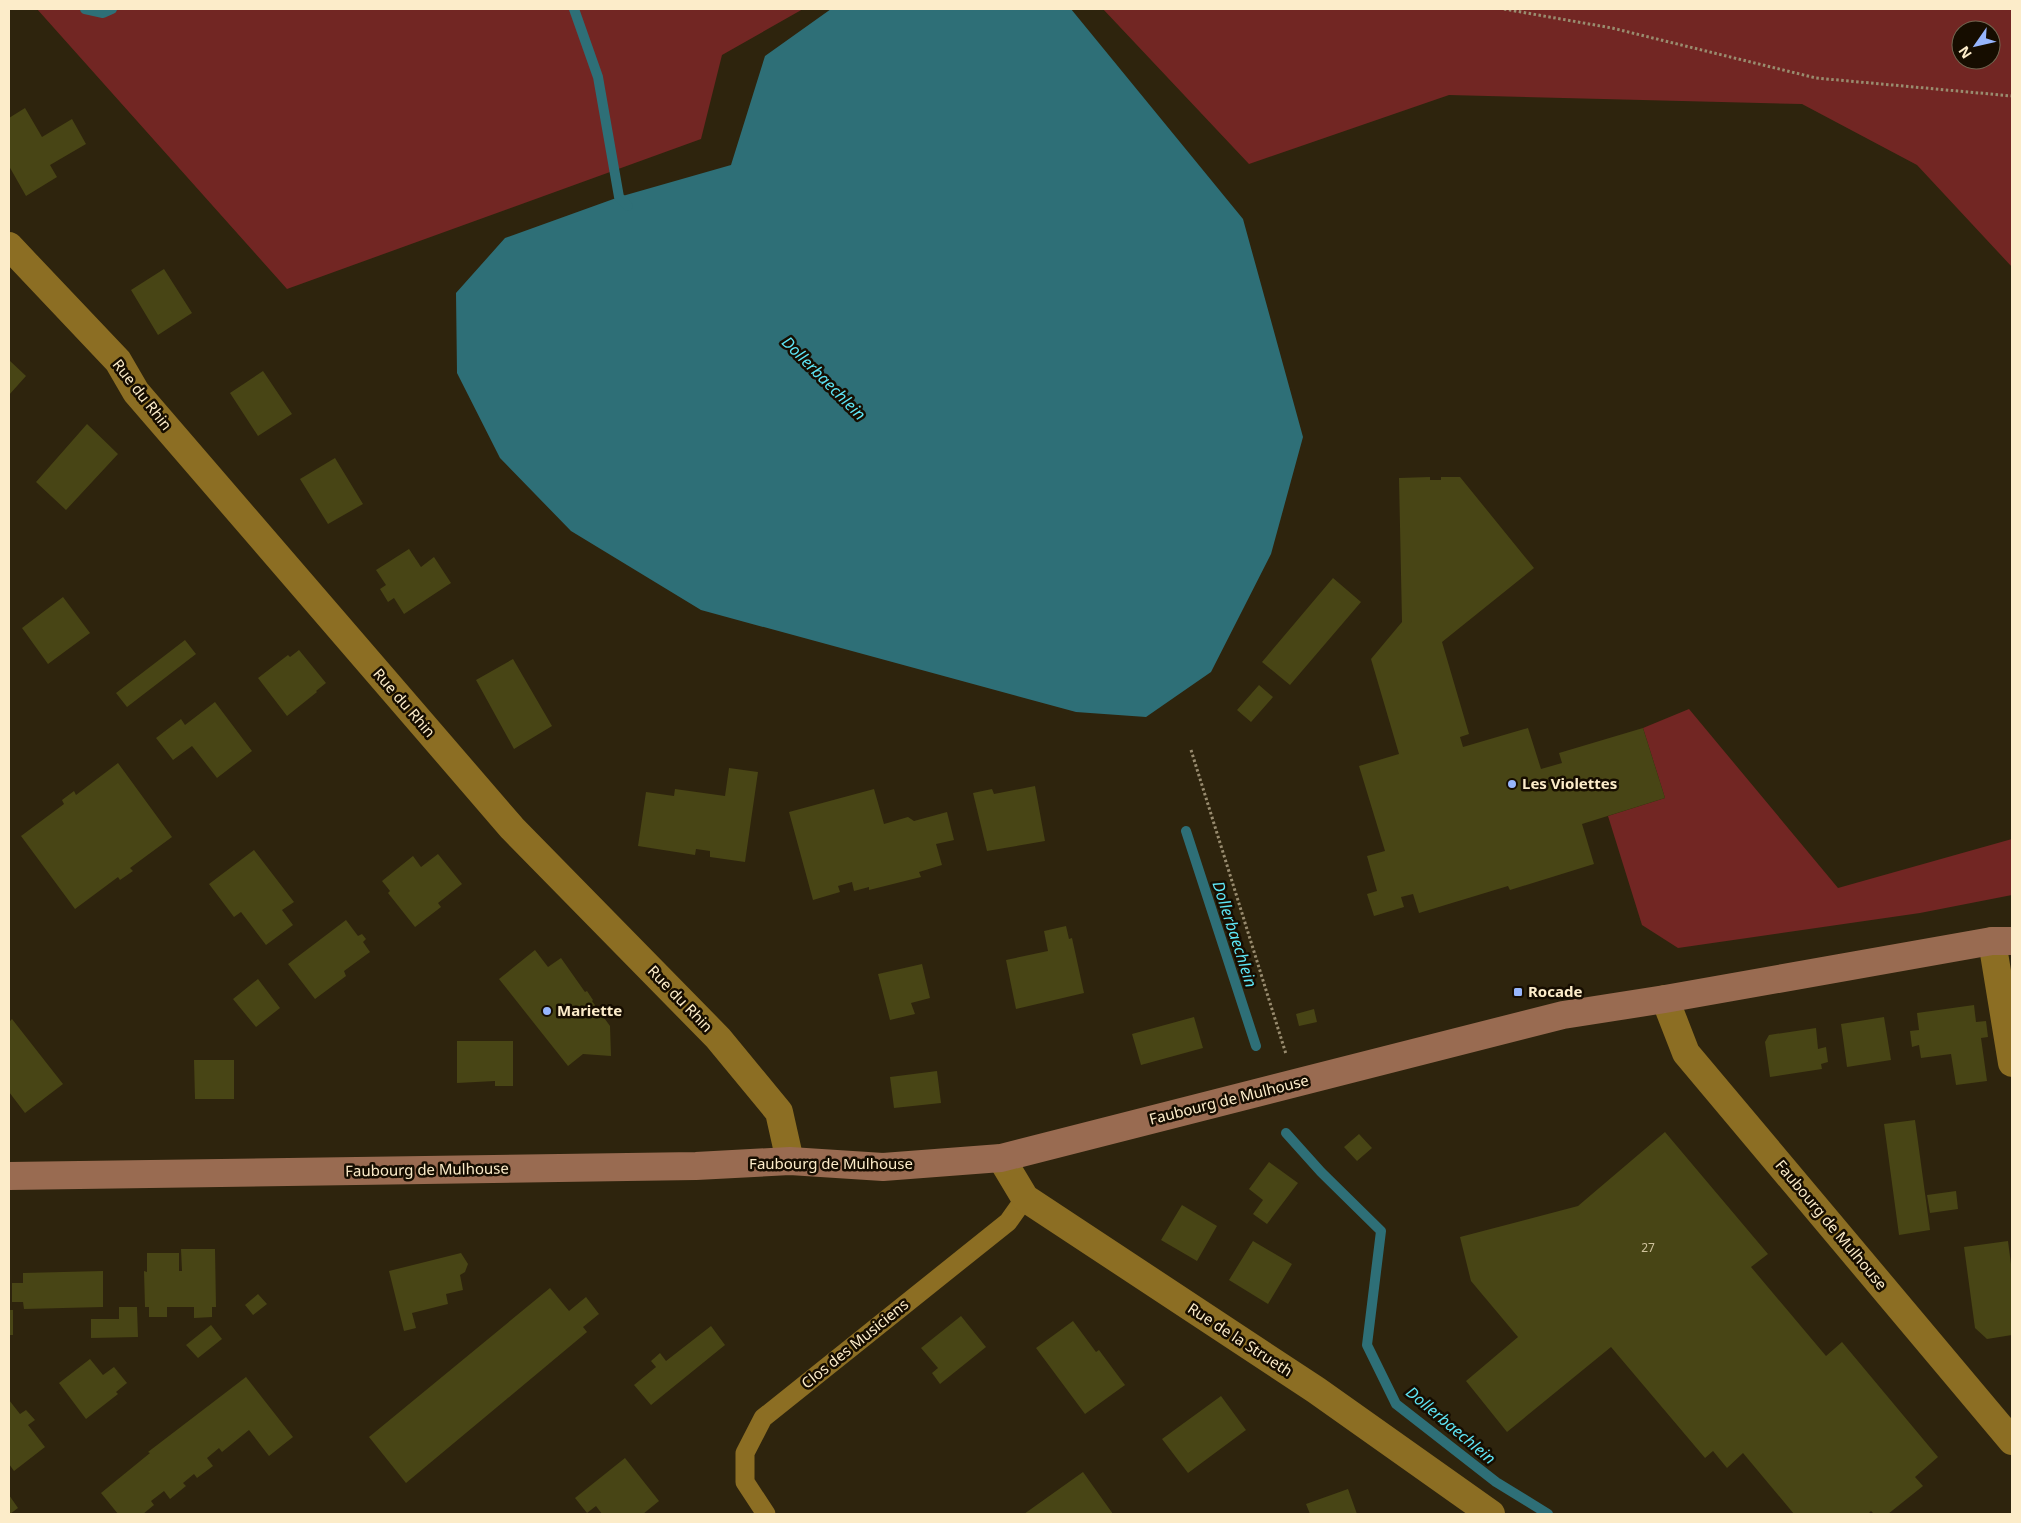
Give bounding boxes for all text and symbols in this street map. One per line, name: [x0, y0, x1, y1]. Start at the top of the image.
north arrow: [1951, 20, 2001, 70]
text: N: [1954, 43, 1976, 63]
water label: Dollerbaechlein: [777, 331, 871, 425]
street label: Rue du Rhin: [109, 355, 177, 434]
street label: Rue du Rhin: [369, 664, 440, 741]
place label: Les Violettes: [1522, 773, 1617, 793]
marker: Les Violettes: [1506, 778, 1518, 790]
water label: Dollerbaechlein: [1207, 878, 1263, 990]
street label: Rue du Rhin: [644, 961, 717, 1036]
place label: Rocade: [1528, 981, 1582, 1001]
marker: Rocade: [1512, 986, 1524, 998]
place label: Mariette: [557, 1000, 622, 1020]
marker: Mariette: [541, 1005, 553, 1017]
street label: Faubourg de Mulhouse: [1147, 1070, 1311, 1129]
street label: Faubourg de Mulhouse: [749, 1153, 913, 1173]
street label: Faubourg de Mulhouse: [1771, 1155, 1892, 1294]
street label: Faubourg de Mulhouse: [345, 1158, 509, 1180]
house number: 27: [1641, 1239, 1655, 1256]
street label: Clos des Musiciens: [797, 1294, 912, 1393]
street label: Rue de la Strueth: [1184, 1298, 1297, 1380]
water label: Dollerbaechlein: [1402, 1381, 1500, 1469]

